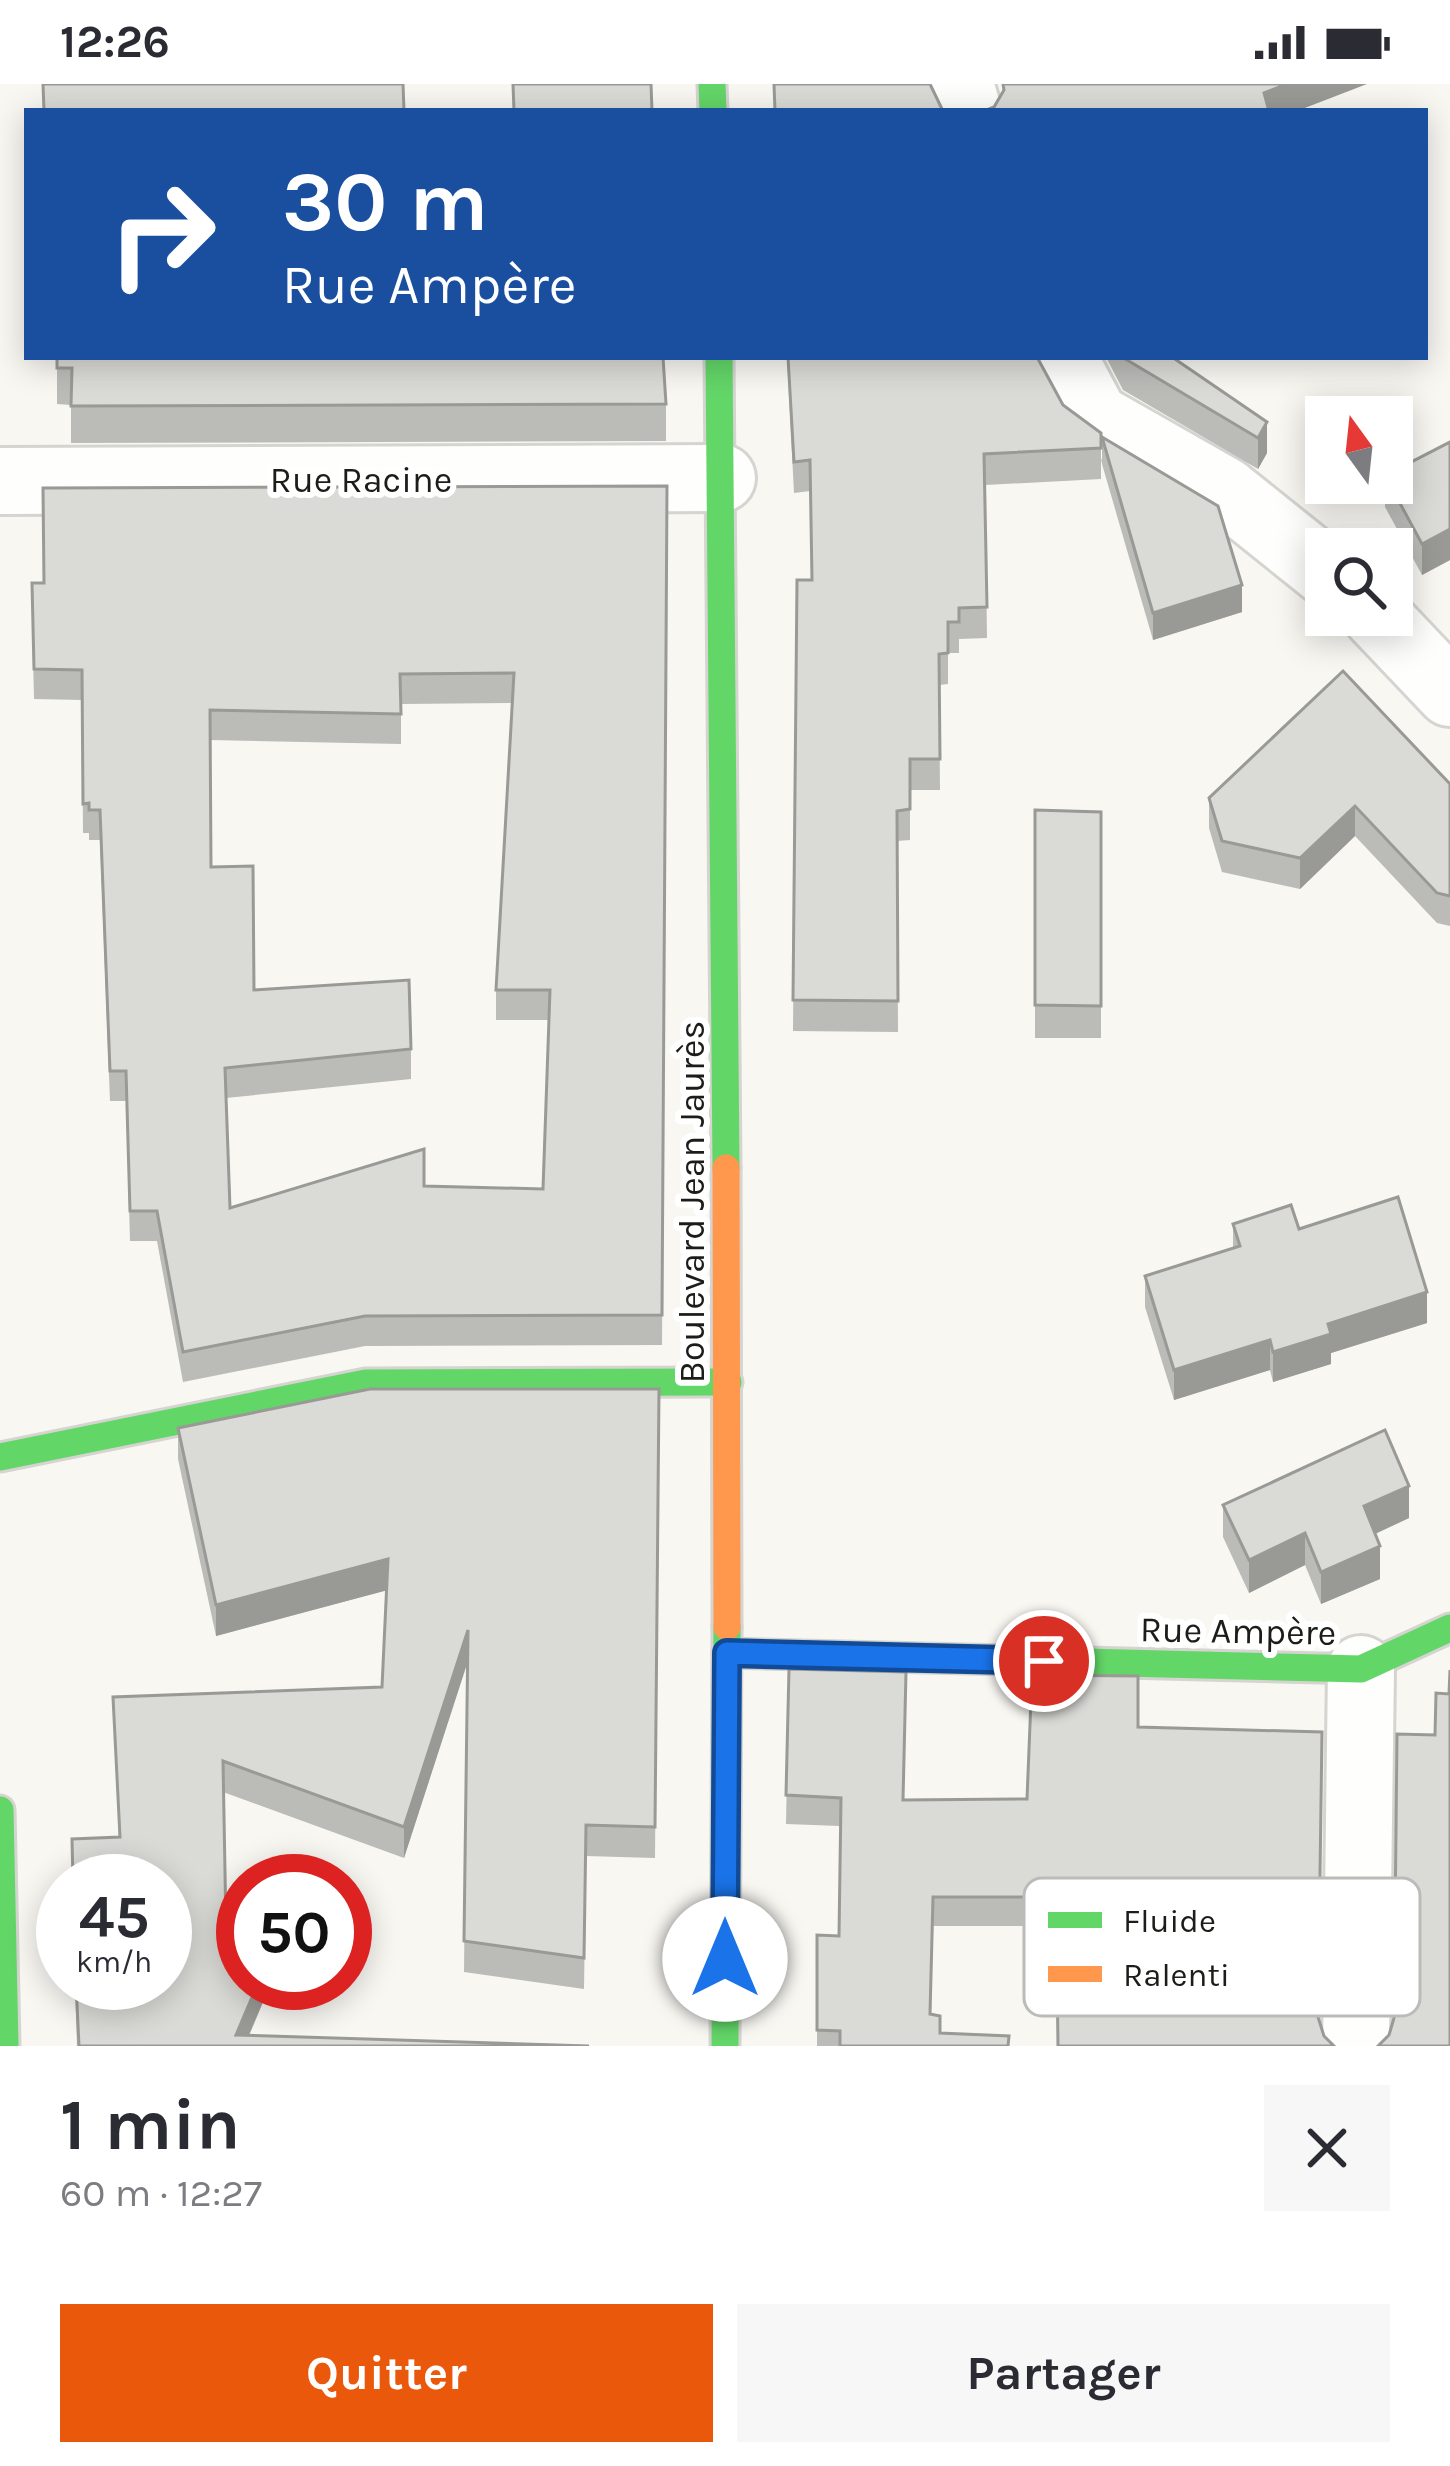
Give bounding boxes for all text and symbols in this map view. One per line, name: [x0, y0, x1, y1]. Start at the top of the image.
text: 12:26: [60, 16, 170, 68]
text: 30 m: [282, 153, 488, 251]
icon: right: [84, 156, 240, 312]
text: Rue Ampère: [282, 253, 576, 317]
north arrow: [1305, 396, 1413, 504]
map controls: [1305, 396, 1413, 636]
street label: Rue Racine: [270, 459, 452, 501]
button: search: [1305, 528, 1413, 636]
street label: Boulevard Jean Jaurès: [671, 1021, 713, 1383]
street label: Rue Ampère: [1139, 1608, 1336, 1654]
pin: [993, 1610, 1095, 1712]
icon: arrive: [1011, 1628, 1077, 1694]
speed limit sign: 50: [216, 1854, 372, 2010]
legend: [1024, 1878, 1420, 2016]
text: 45: [79, 1882, 149, 1952]
position arrow: [662, 1896, 788, 2022]
text: Fluide: [1123, 1902, 1216, 1940]
text: km/h: [76, 1944, 152, 1980]
text: Ralenti: [1123, 1956, 1230, 1994]
text: 1 min: [60, 2083, 241, 2167]
button: close: [1264, 2085, 1390, 2211]
text: 60 m · 12:27: [60, 2170, 262, 2216]
button: Quitter: [60, 2304, 713, 2442]
button: Partager: [737, 2304, 1390, 2442]

